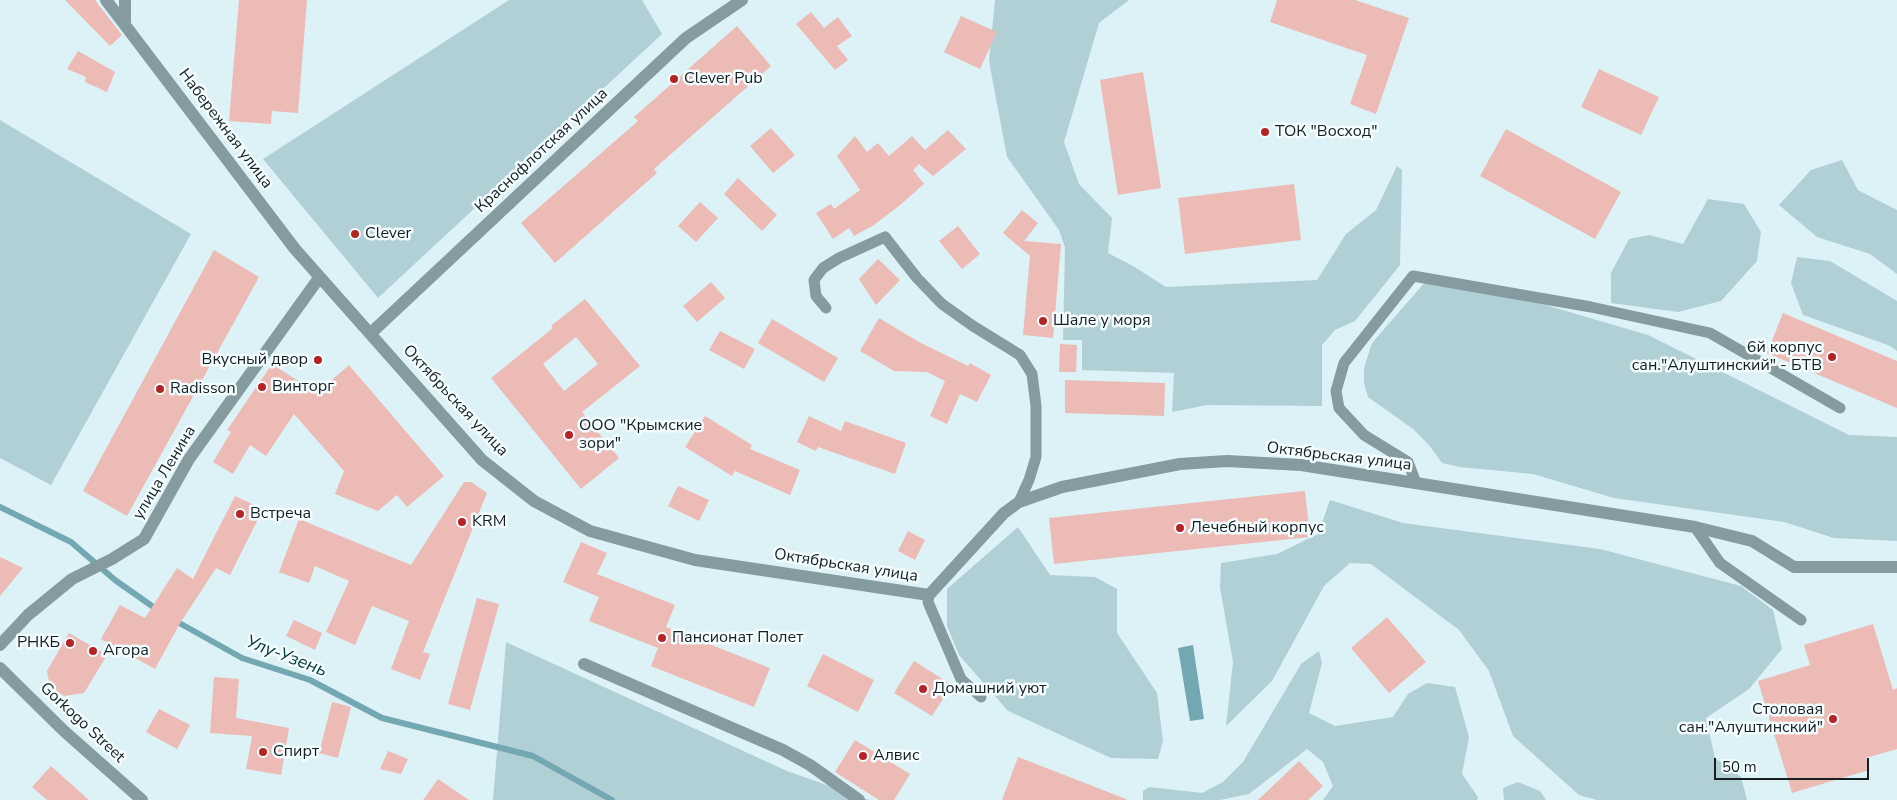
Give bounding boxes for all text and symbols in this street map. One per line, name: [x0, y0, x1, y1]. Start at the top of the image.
street label: Набережная улица: [174, 65, 276, 193]
place label: Clever Pub: [684, 69, 763, 89]
marker: Clever Pub: [668, 73, 680, 85]
street label: Краснофлотская улица: [472, 85, 612, 217]
place label: ТОК "Восход": [1275, 122, 1377, 142]
marker: ТОК "Восход": [1259, 126, 1271, 138]
place label: Clever: [365, 224, 411, 244]
marker: Clever: [349, 228, 361, 240]
place label: Шале у моря: [1053, 311, 1151, 331]
marker: Шале у моря: [1037, 315, 1049, 327]
place label: 6й корпус сан."Алуштинский" - БТВ: [1632, 338, 1822, 376]
street label: Октябрьская улица: [398, 341, 512, 461]
place label: Вкусный двор: [202, 350, 308, 370]
marker: 6й корпус сан."Алуштинский" - БТВ: [1826, 351, 1838, 363]
marker: Вкусный двор: [312, 354, 324, 366]
place label: Винторг: [272, 377, 334, 397]
place label: Radisson: [170, 379, 236, 399]
marker: Винторг: [256, 381, 268, 393]
marker: Radisson: [154, 383, 166, 395]
place label: ООО "Крымские зори": [579, 416, 702, 454]
street label: улица Ленина: [129, 423, 201, 523]
marker: ООО "Крымские зори": [563, 429, 575, 441]
street label: Октябрьская улица: [1266, 439, 1412, 475]
place label: Встреча: [250, 504, 311, 524]
marker: Встреча: [234, 508, 246, 520]
place label: KRM: [472, 512, 506, 532]
marker: KRM: [456, 516, 468, 528]
place label: Лечебный корпус: [1190, 518, 1324, 538]
marker: Лечебный корпус: [1174, 522, 1186, 534]
street label: Октябрьская улица: [773, 545, 919, 587]
place label: Пансионат Полет: [672, 628, 803, 648]
water label: Улу-Узень: [242, 632, 330, 682]
marker: Пансионат Полет: [656, 632, 668, 644]
place label: РНКБ: [17, 633, 60, 653]
marker: РНКБ: [64, 637, 76, 649]
place label: Агора: [103, 641, 149, 661]
marker: Агора: [87, 645, 99, 657]
street label: Gorkogo Street: [36, 679, 128, 767]
place label: Домашний уют: [933, 679, 1046, 699]
marker: Домашний уют: [917, 683, 929, 695]
place label: Столовая сан."Алуштинский": [1679, 700, 1823, 738]
marker: Столовая сан."Алуштинский": [1827, 713, 1839, 725]
place label: Спирт: [273, 742, 319, 762]
marker: Спирт: [257, 746, 269, 758]
place label: Алвис: [873, 746, 920, 766]
scale bar: [1717, 748, 1872, 780]
marker: Алвис: [857, 750, 869, 762]
text: 50 m: [1722, 757, 1757, 777]

